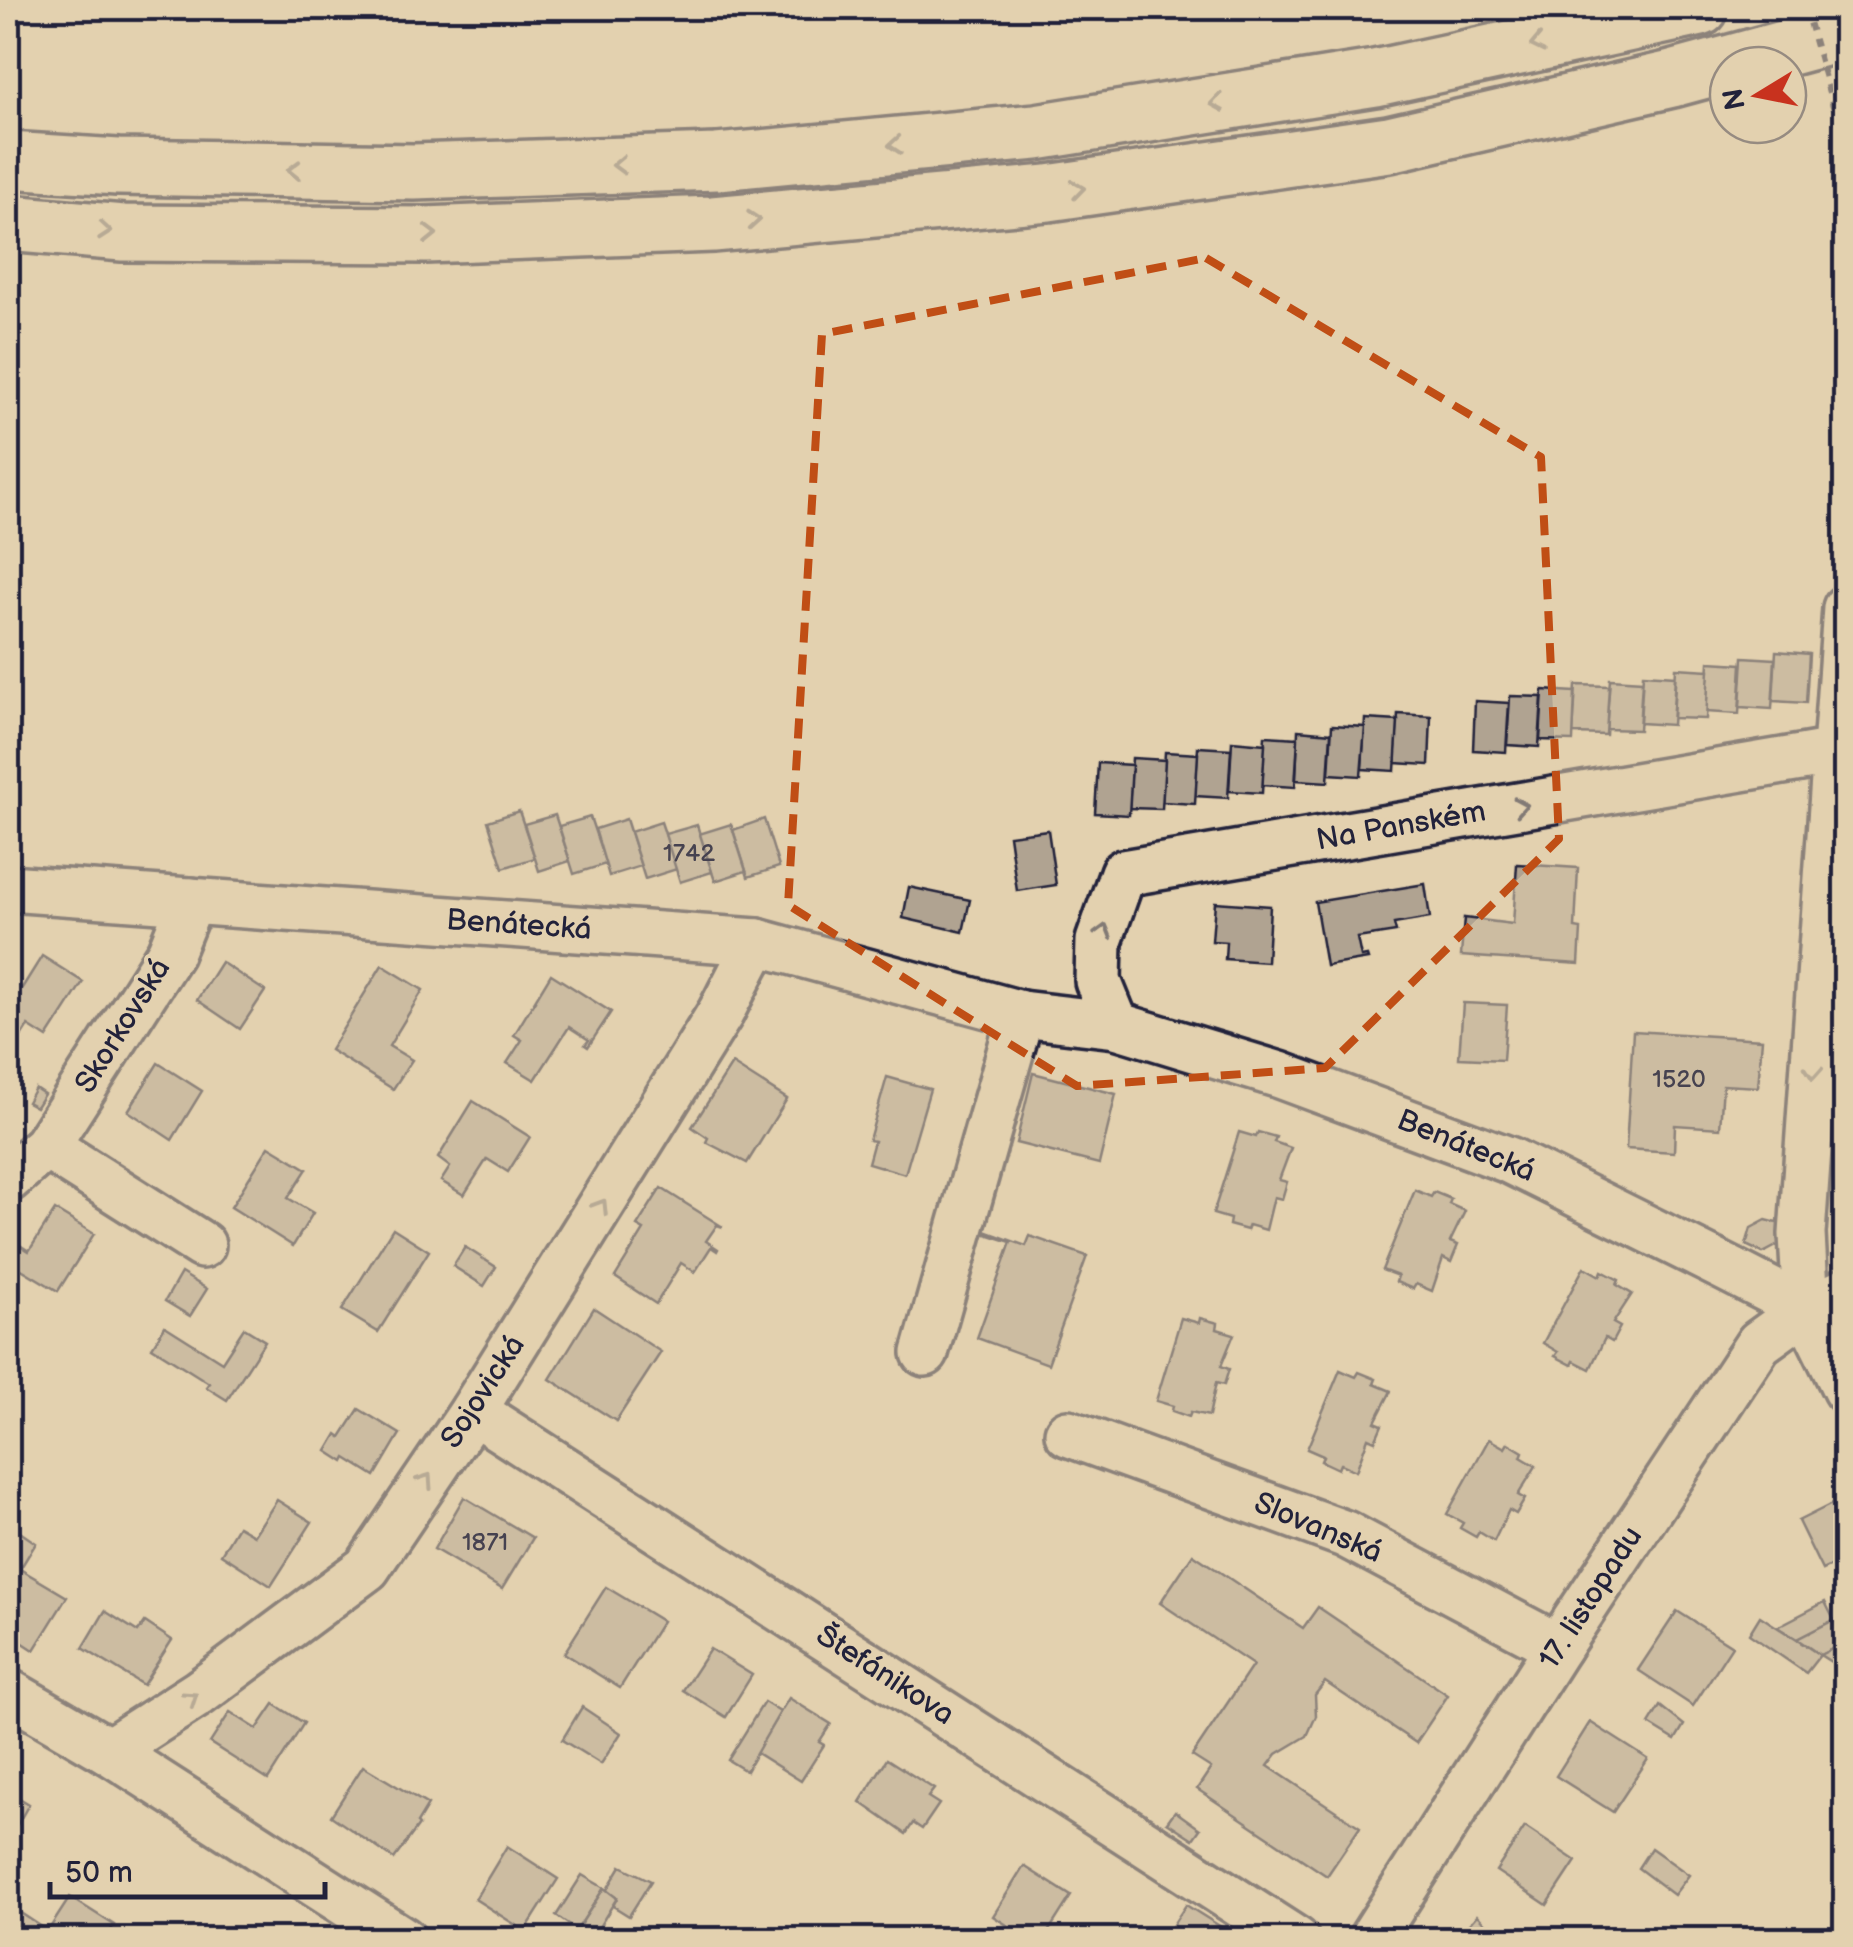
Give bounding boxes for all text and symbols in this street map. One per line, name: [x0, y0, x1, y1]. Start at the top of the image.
one-way arrow: [1529, 32, 1546, 53]
north arrow: [1708, 45, 1808, 145]
text: N: [1717, 86, 1753, 112]
one-way arrow: [1209, 92, 1226, 113]
one-way arrow: [887, 134, 903, 156]
one-way arrow: [611, 154, 627, 175]
one-way arrow: [286, 159, 302, 181]
one-way arrow: [1069, 179, 1086, 200]
one-way arrow: [747, 210, 763, 232]
one-way arrow: [97, 220, 113, 241]
one-way arrow: [422, 223, 438, 245]
street label: Na Panském: [1314, 793, 1488, 859]
one-way arrow: [1512, 796, 1529, 817]
house number: 1742: [663, 838, 715, 869]
street label: Benátecká: [445, 902, 593, 948]
one-way arrow: [1092, 923, 1113, 941]
street label: Skorkovská: [68, 952, 178, 1100]
house number: 1520: [1652, 1064, 1706, 1095]
one-way arrow: [1803, 1066, 1825, 1082]
street label: Benátecká: [1392, 1102, 1540, 1190]
one-way arrow: [589, 1199, 608, 1217]
street label: Sojovická: [433, 1329, 533, 1455]
one-way arrow: [414, 1473, 433, 1491]
street label: Slovanská: [1249, 1485, 1387, 1571]
street label: 17. listopadu: [1532, 1520, 1650, 1676]
house number: 1871: [462, 1527, 508, 1558]
street label: Štefánikova: [809, 1617, 961, 1733]
one-way arrow: [179, 1692, 198, 1710]
scale bar: [50, 1837, 325, 1899]
text: 50 m: [65, 1855, 133, 1891]

